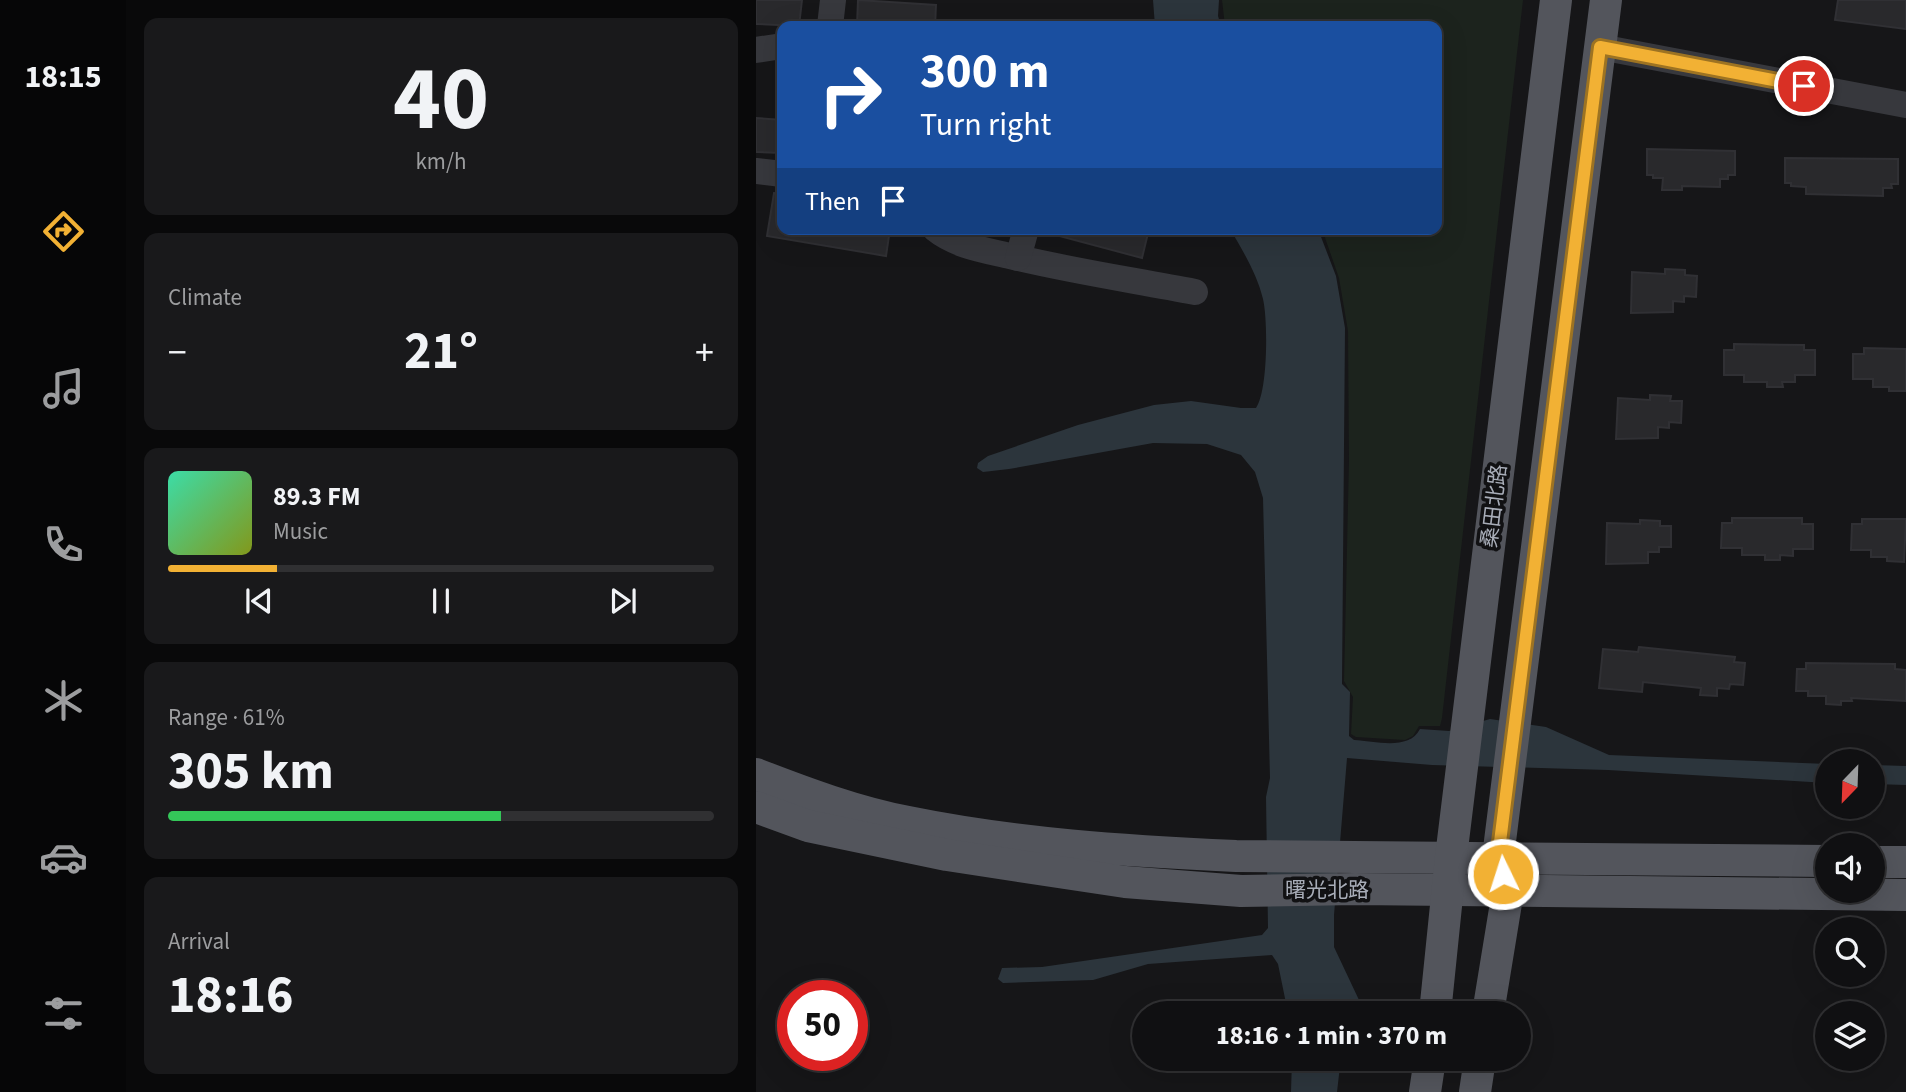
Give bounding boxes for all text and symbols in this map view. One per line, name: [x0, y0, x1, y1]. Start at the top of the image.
text: 40: [393, 35, 489, 164]
text: 300 m: [920, 37, 1049, 107]
icon: right: [805, 49, 896, 140]
text: 18:15: [24, 54, 102, 100]
pin: [1774, 56, 1834, 116]
icon: arrive: [1785, 67, 1823, 105]
text: Turn right: [920, 102, 1051, 148]
text: km/h: [415, 145, 467, 178]
icon: arrive: [874, 182, 912, 220]
text: Then: [805, 183, 860, 220]
icon: directions: [39, 207, 88, 256]
text: Climate: [168, 281, 242, 314]
text: 21°: [404, 315, 478, 389]
text: −: [168, 326, 187, 380]
text: +: [695, 326, 714, 380]
icon: music: [39, 364, 88, 413]
street label: 桑田北路: [1474, 462, 1514, 550]
text: 89.3 FM: [273, 478, 361, 515]
text: Music: [273, 515, 328, 548]
icon: phone: [39, 520, 88, 569]
icon: previous: [240, 582, 278, 620]
icon: pause: [422, 582, 460, 620]
icon: next: [604, 582, 642, 620]
icon: climate: [39, 676, 88, 725]
text: Range · 61%: [168, 701, 285, 734]
text: 305 km: [168, 735, 334, 809]
north arrow: [1815, 749, 1885, 819]
map controls: [1815, 749, 1885, 1071]
icon: car: [39, 833, 88, 882]
button: sound: [1815, 833, 1885, 903]
position arrow: [1466, 837, 1540, 911]
street label: 曙光北路: [1285, 875, 1369, 905]
button: search: [1815, 917, 1885, 987]
text: Arrival: [168, 925, 230, 958]
text: 18:16: [168, 959, 293, 1033]
speed limit sign: 50: [777, 980, 868, 1071]
icon: filters: [39, 989, 88, 1038]
button: layers: [1815, 1001, 1885, 1071]
text: 18:16 · 1 min · 370 m: [1216, 1017, 1447, 1054]

